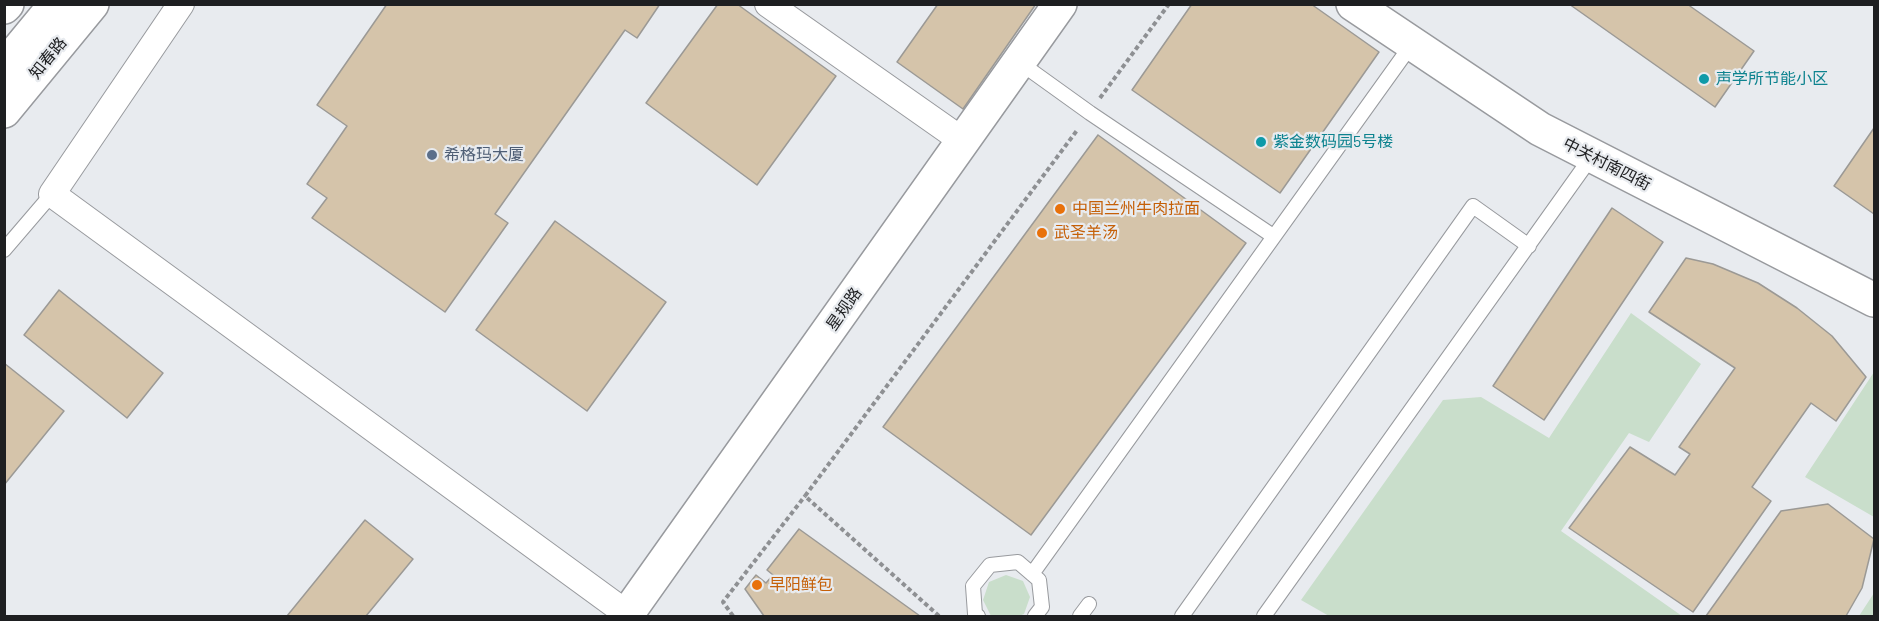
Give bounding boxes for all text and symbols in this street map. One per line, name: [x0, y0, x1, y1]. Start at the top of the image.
street label: 知春路: [25, 33, 71, 83]
place label: 声学所节能小区: [1716, 69, 1828, 89]
marker: 声学所节能小区: [1697, 72, 1711, 86]
place label: 紫金数码园5号楼: [1273, 132, 1393, 152]
street label: 中关村南四街: [1560, 134, 1654, 194]
marker: 紫金数码园5号楼: [1254, 135, 1268, 149]
place label: 希格玛大厦: [444, 145, 524, 165]
marker: 希格玛大厦: [425, 148, 439, 162]
place label: 中国兰州牛肉拉面: [1072, 199, 1200, 219]
marker: 中国兰州牛肉拉面: [1053, 202, 1067, 216]
place label: 武圣羊汤: [1054, 223, 1118, 243]
marker: 武圣羊汤: [1035, 226, 1049, 240]
street label: 星规路: [822, 284, 866, 334]
place label: 早阳鲜包: [769, 575, 833, 595]
marker: 早阳鲜包: [750, 578, 764, 592]

